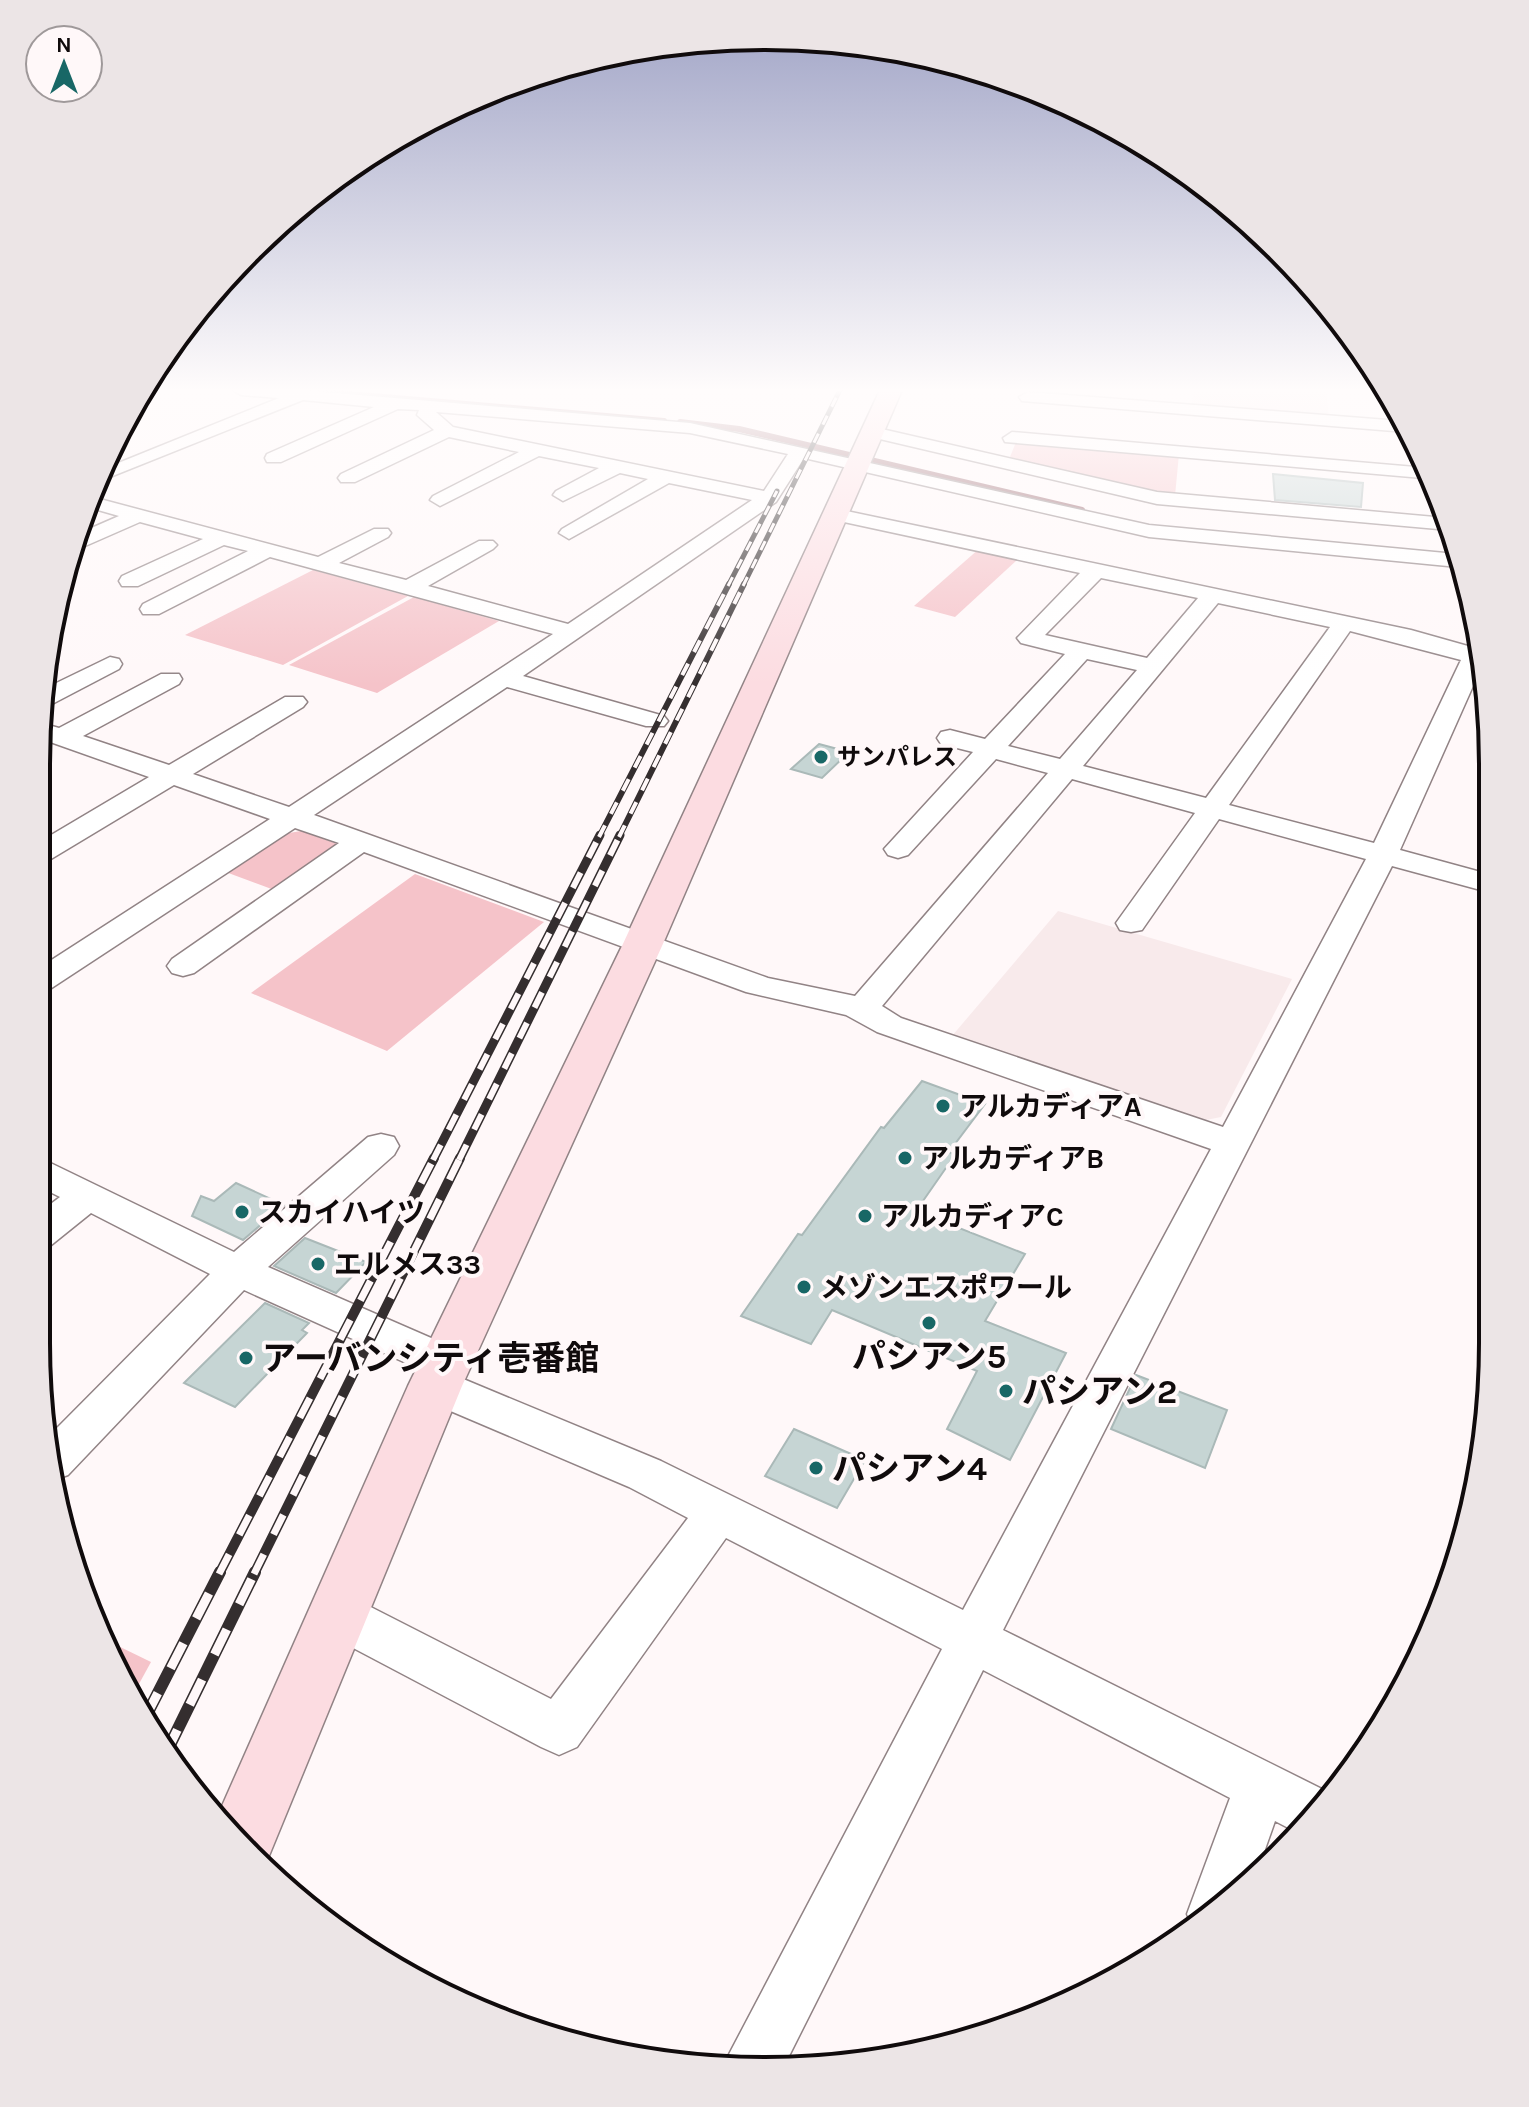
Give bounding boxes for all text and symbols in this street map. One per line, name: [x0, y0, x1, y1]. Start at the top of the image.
north arrow: [24, 24, 104, 104]
text: N: [56, 32, 72, 58]
place label: サンパレス: [837, 743, 957, 771]
marker: サンパレス: [812, 748, 830, 766]
place label: アルカディアA: [959, 1090, 1141, 1123]
marker: アルカディアA: [934, 1097, 952, 1115]
place label: アルカディアB: [921, 1142, 1104, 1175]
marker: アルカディアB: [896, 1149, 914, 1167]
place label: スカイハイツ: [258, 1196, 425, 1229]
place label: アルカディアC: [881, 1200, 1064, 1233]
marker: スカイハイツ: [233, 1203, 251, 1221]
marker: アルカディアC: [856, 1207, 874, 1225]
place label: エルメス33: [334, 1248, 481, 1281]
marker: エルメス33: [309, 1255, 327, 1273]
place label: メゾンエスポワール: [820, 1271, 1072, 1304]
marker: メゾンエスポワール: [795, 1278, 813, 1296]
marker: パシアン5: [920, 1314, 938, 1332]
place label: パシアン5: [852, 1337, 1006, 1377]
place label: アーバンシティ壱番館: [262, 1339, 599, 1379]
marker: アーバンシティ壱番館: [237, 1349, 255, 1367]
place label: パシアン2: [1022, 1372, 1177, 1412]
marker: パシアン2: [997, 1382, 1015, 1400]
place label: パシアン4: [832, 1449, 987, 1489]
marker: パシアン4: [807, 1459, 825, 1477]

